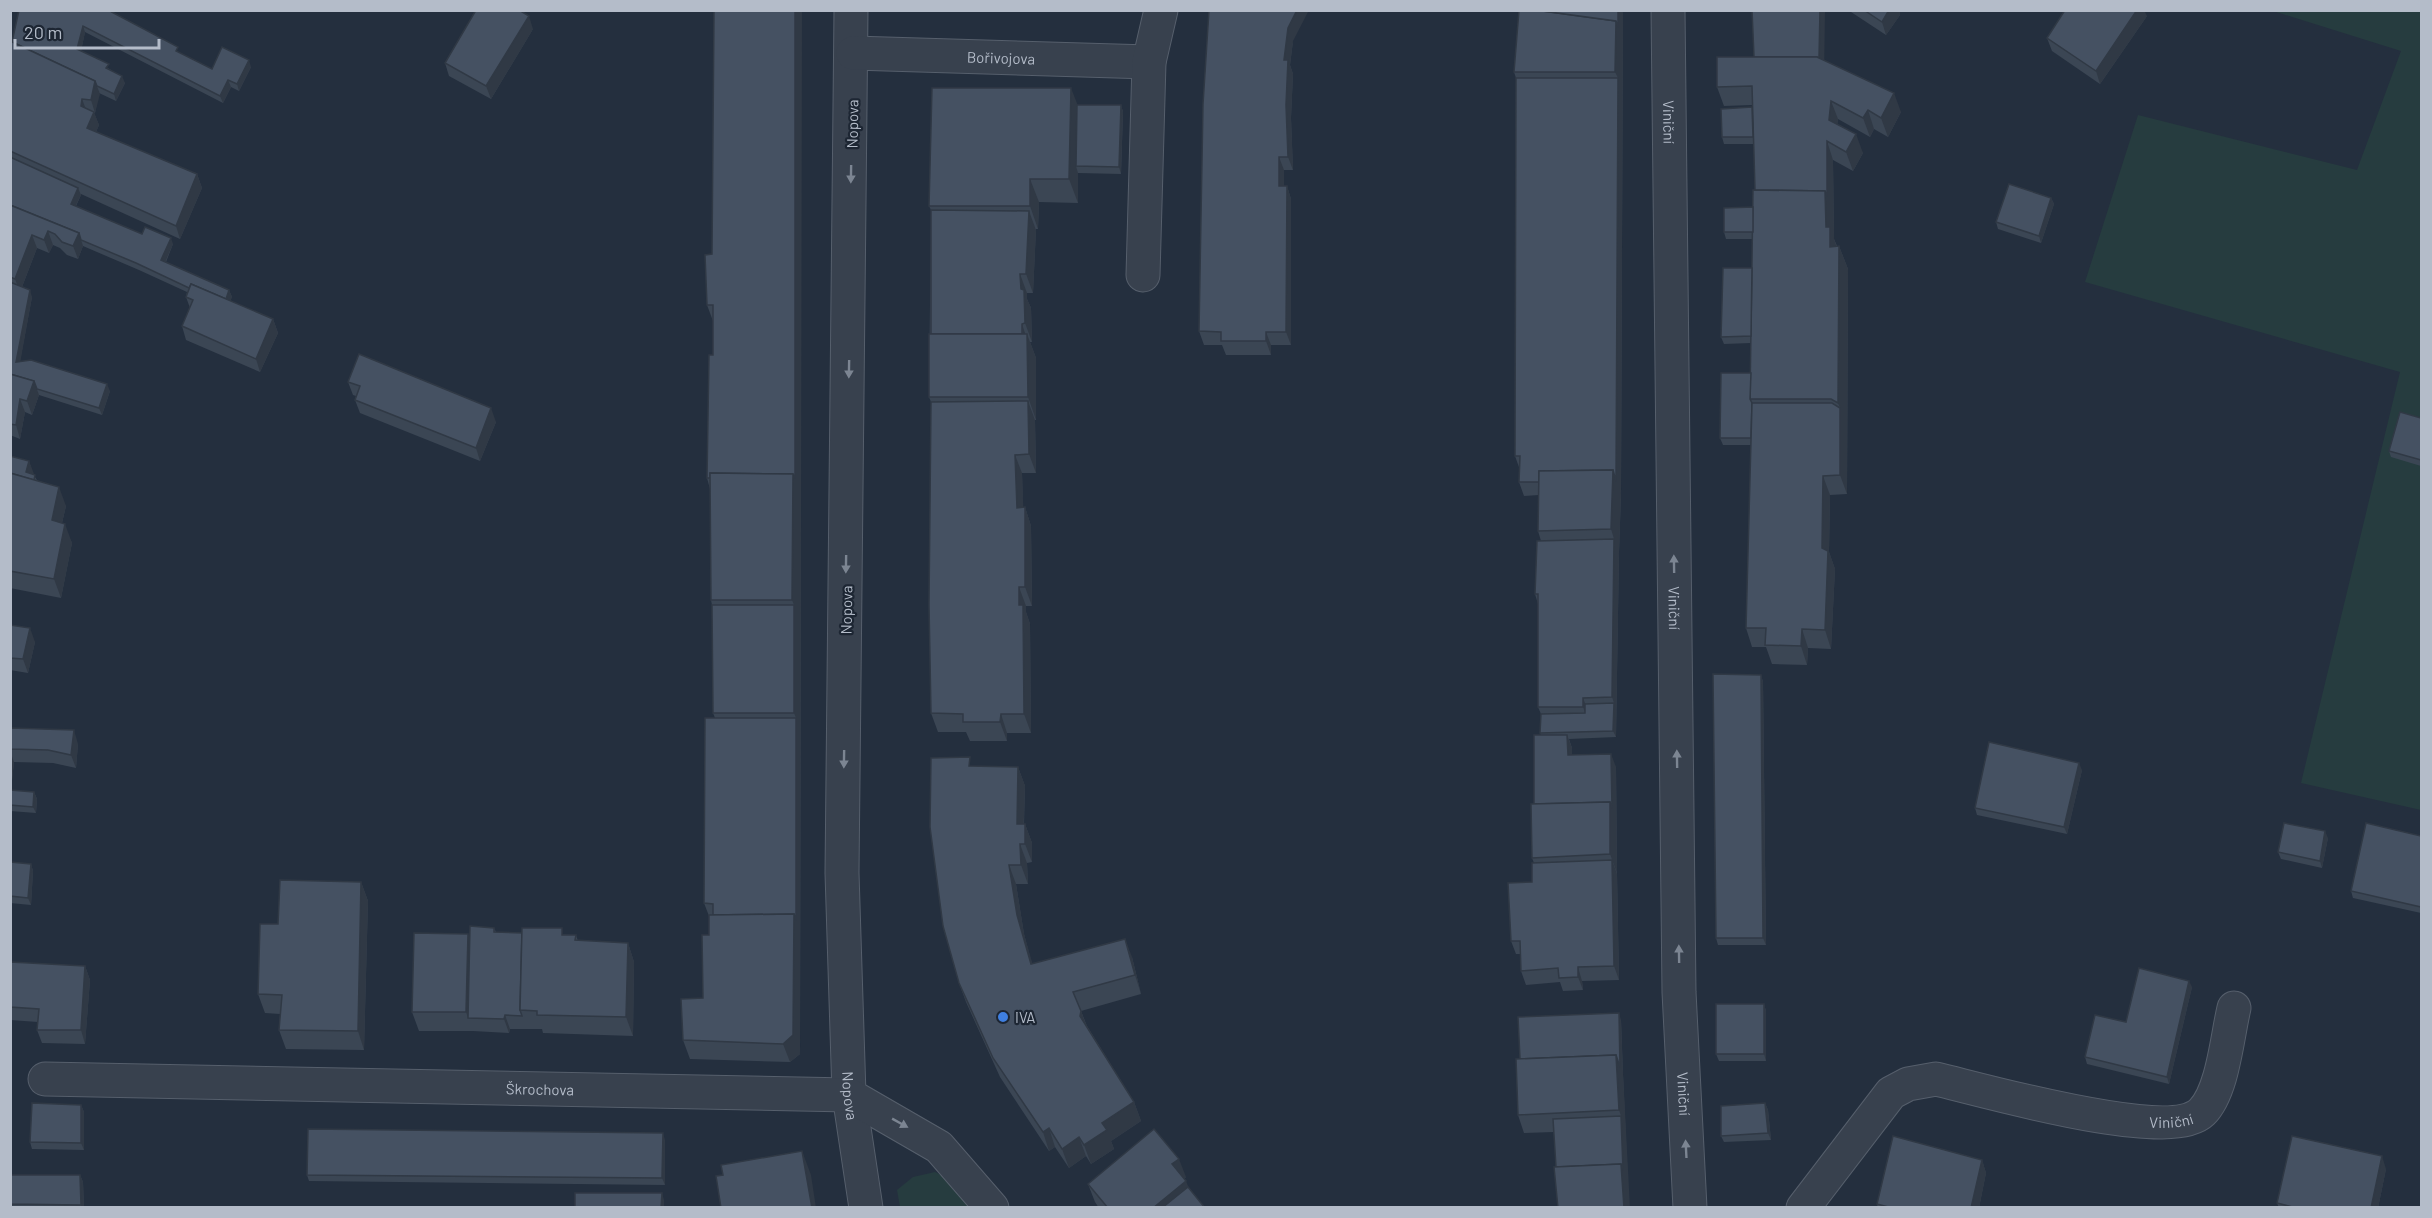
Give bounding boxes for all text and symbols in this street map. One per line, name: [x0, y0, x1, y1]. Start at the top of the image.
scale bar: [15, 12, 159, 50]
text: 20 m: [24, 21, 62, 43]
street label: Bořivojova: [967, 47, 1035, 68]
street label: Nopova: [843, 99, 861, 149]
street label: Viniční: [1660, 100, 1678, 144]
one-way arrow: [846, 165, 856, 184]
one-way arrow: [844, 360, 854, 379]
one-way arrow: [841, 555, 851, 574]
one-way arrow: [1669, 555, 1679, 574]
street label: Nopova: [837, 585, 855, 635]
street label: Viniční: [1665, 586, 1684, 630]
one-way arrow: [839, 750, 849, 769]
one-way arrow: [1672, 750, 1681, 769]
one-way arrow: [1674, 945, 1684, 964]
place label: IVA: [1015, 1008, 1035, 1026]
marker: IVA: [996, 1010, 1010, 1024]
street label: Nopova: [839, 1071, 862, 1121]
street label: Viniční: [1674, 1072, 1694, 1116]
street label: Škrochova: [506, 1079, 574, 1099]
street label: Viniční: [2149, 1109, 2195, 1131]
one-way arrow: [892, 1118, 909, 1128]
one-way arrow: [1682, 1140, 1691, 1159]

